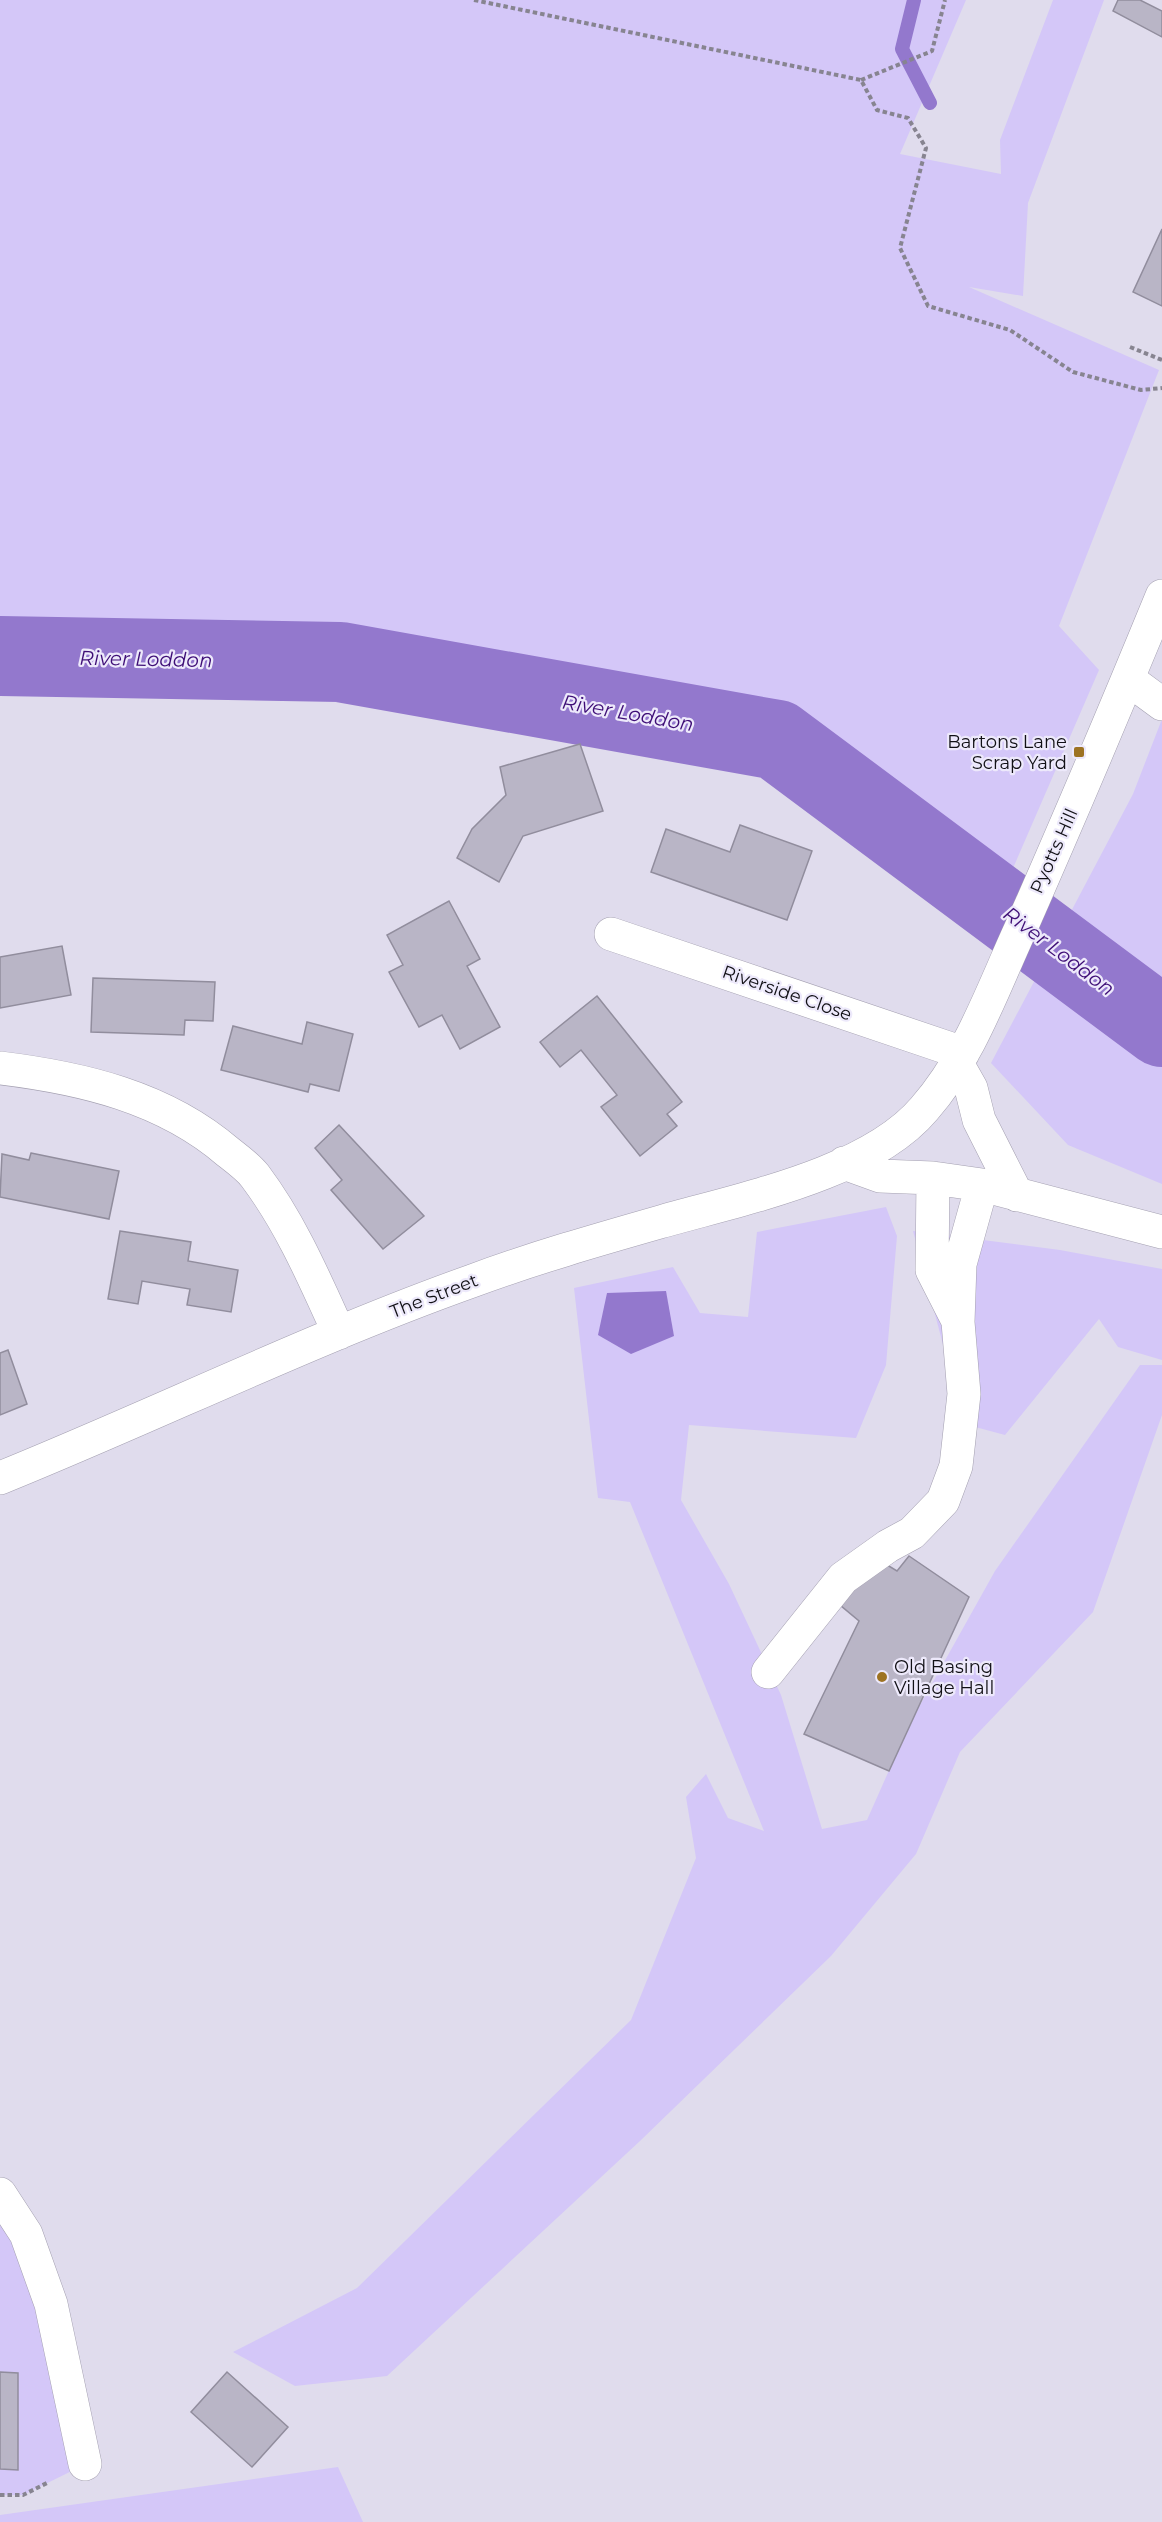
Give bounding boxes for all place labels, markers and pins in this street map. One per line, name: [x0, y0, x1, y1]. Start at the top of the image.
place label: Bartons Lane Scrap Yard: [947, 731, 1067, 774]
marker: Bartons Lane Scrap Yard: [1072, 745, 1086, 759]
place label: Old Basing Village Hall: [894, 1656, 994, 1699]
marker: Old Basing Village Hall: [875, 1670, 889, 1684]

